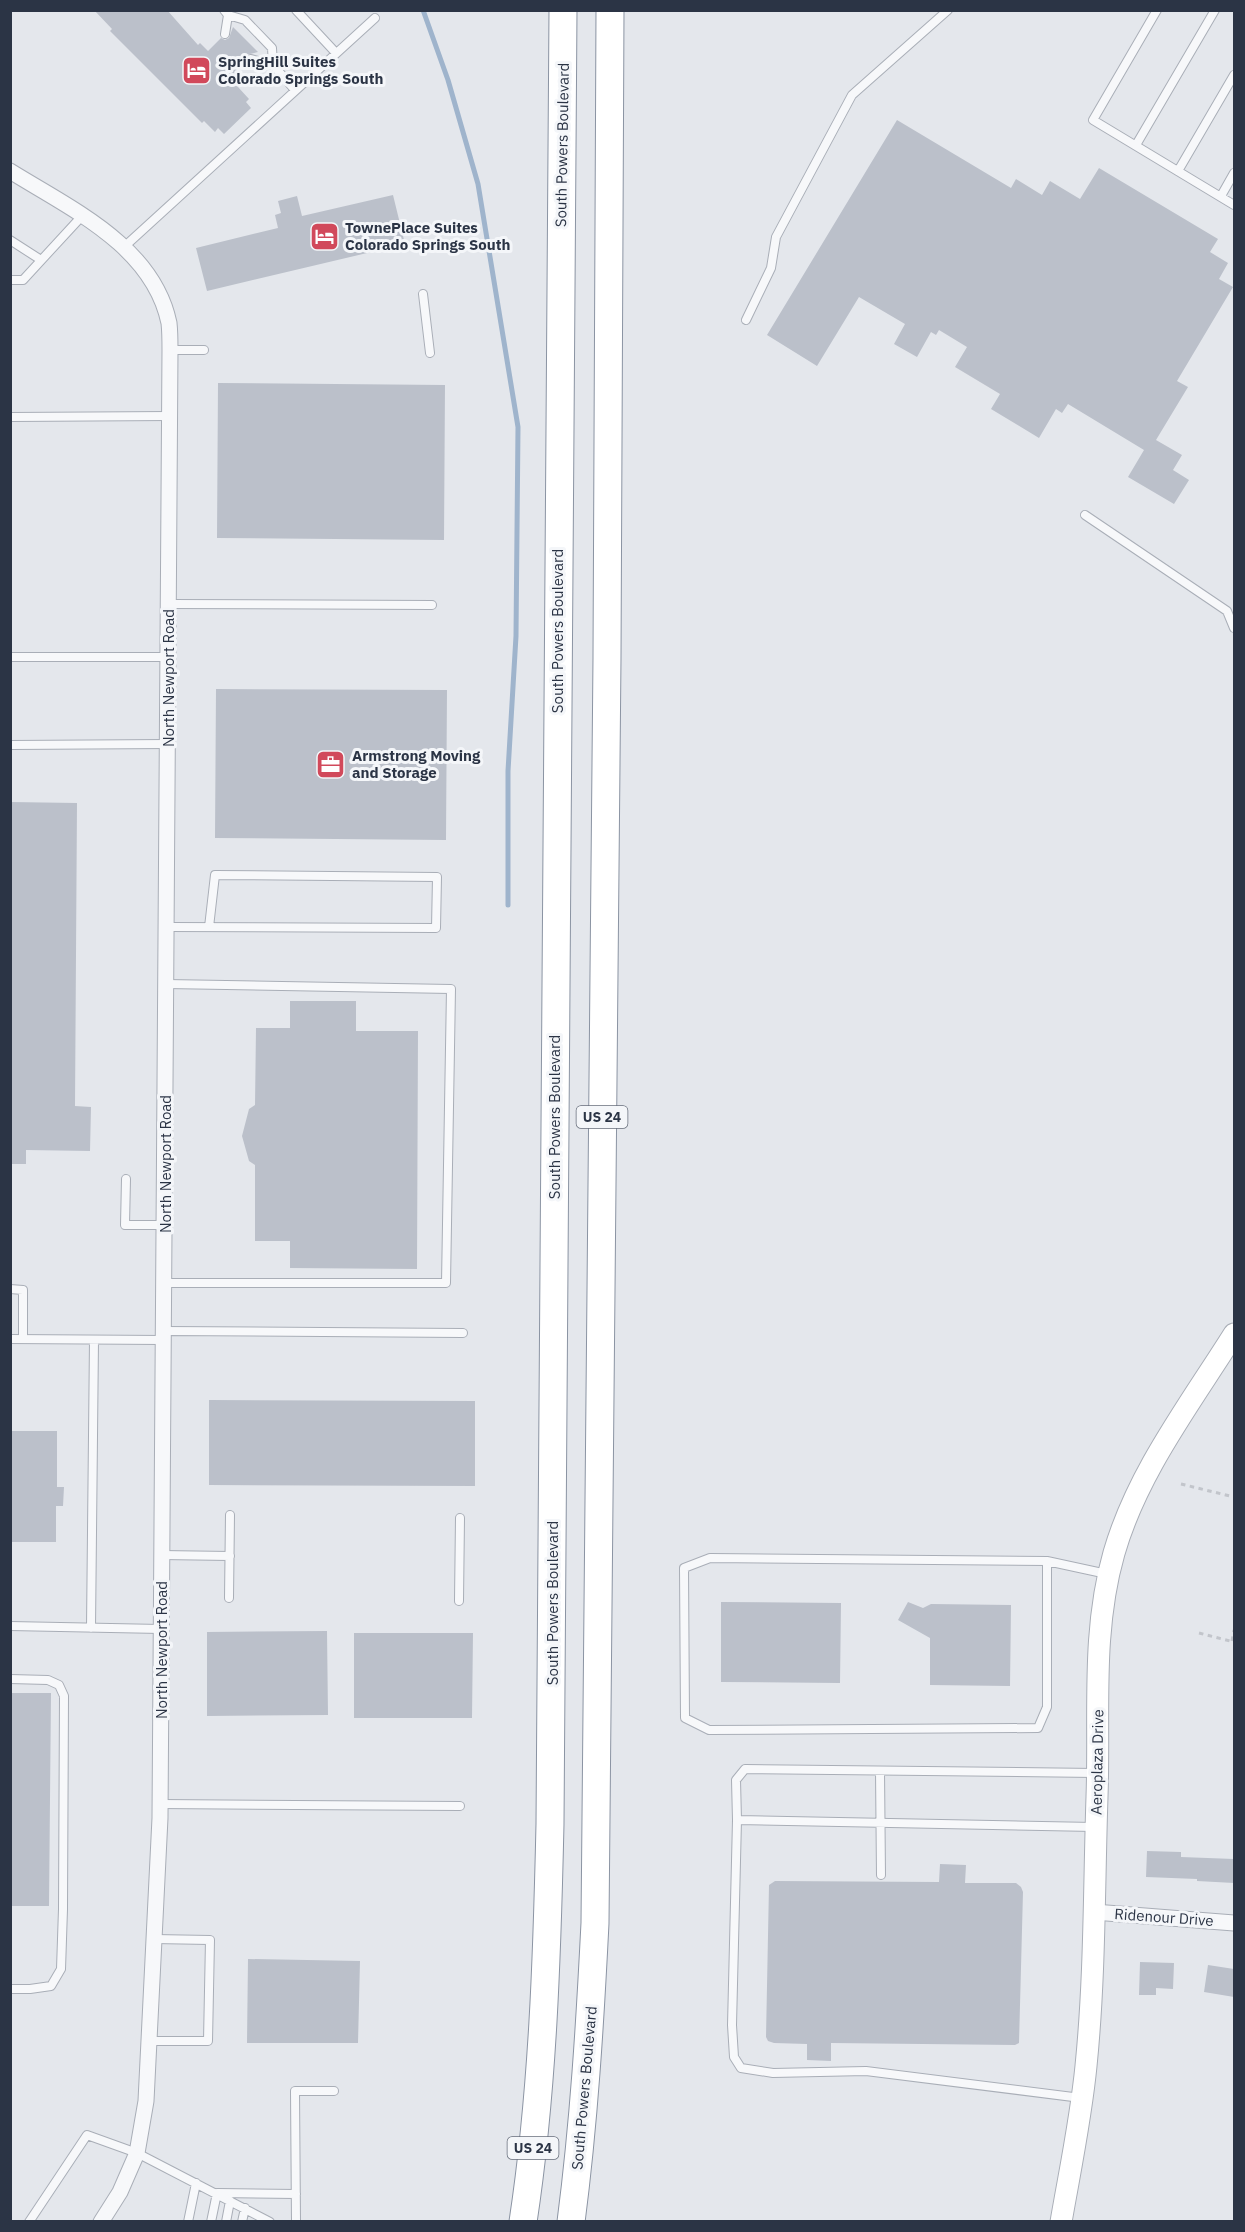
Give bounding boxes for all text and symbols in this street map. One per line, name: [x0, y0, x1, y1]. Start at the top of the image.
place label: SpringHill Suites Colorado Springs South: [218, 52, 383, 88]
hotel icon: SpringHill Suites Colorado Springs South: [181, 54, 213, 86]
street label: South Powers Boulevard: [551, 63, 573, 227]
place label: TownePlace Suites Colorado Springs South: [345, 218, 510, 254]
hotel icon: TownePlace Suites Colorado Springs South: [308, 220, 340, 252]
street label: South Powers Boulevard: [548, 549, 567, 713]
street label: North Newport Road: [159, 609, 178, 747]
place label: Armstrong Moving and Storage: [352, 746, 481, 782]
office icon: Armstrong Moving and Storage: [315, 748, 347, 780]
street label: South Powers Boulevard: [545, 1035, 564, 1199]
street label: North Newport Road: [156, 1095, 175, 1233]
road number: US 24: [576, 1106, 628, 1128]
street label: South Powers Boulevard: [543, 1521, 562, 1685]
street label: North Newport Road: [152, 1581, 171, 1719]
street label: Aeroplaza Drive: [1087, 1709, 1107, 1815]
street label: Ridenour Drive: [1114, 1904, 1214, 1930]
street label: South Powers Boulevard: [567, 2005, 601, 2171]
road number: US 24: [508, 2137, 558, 2159]

